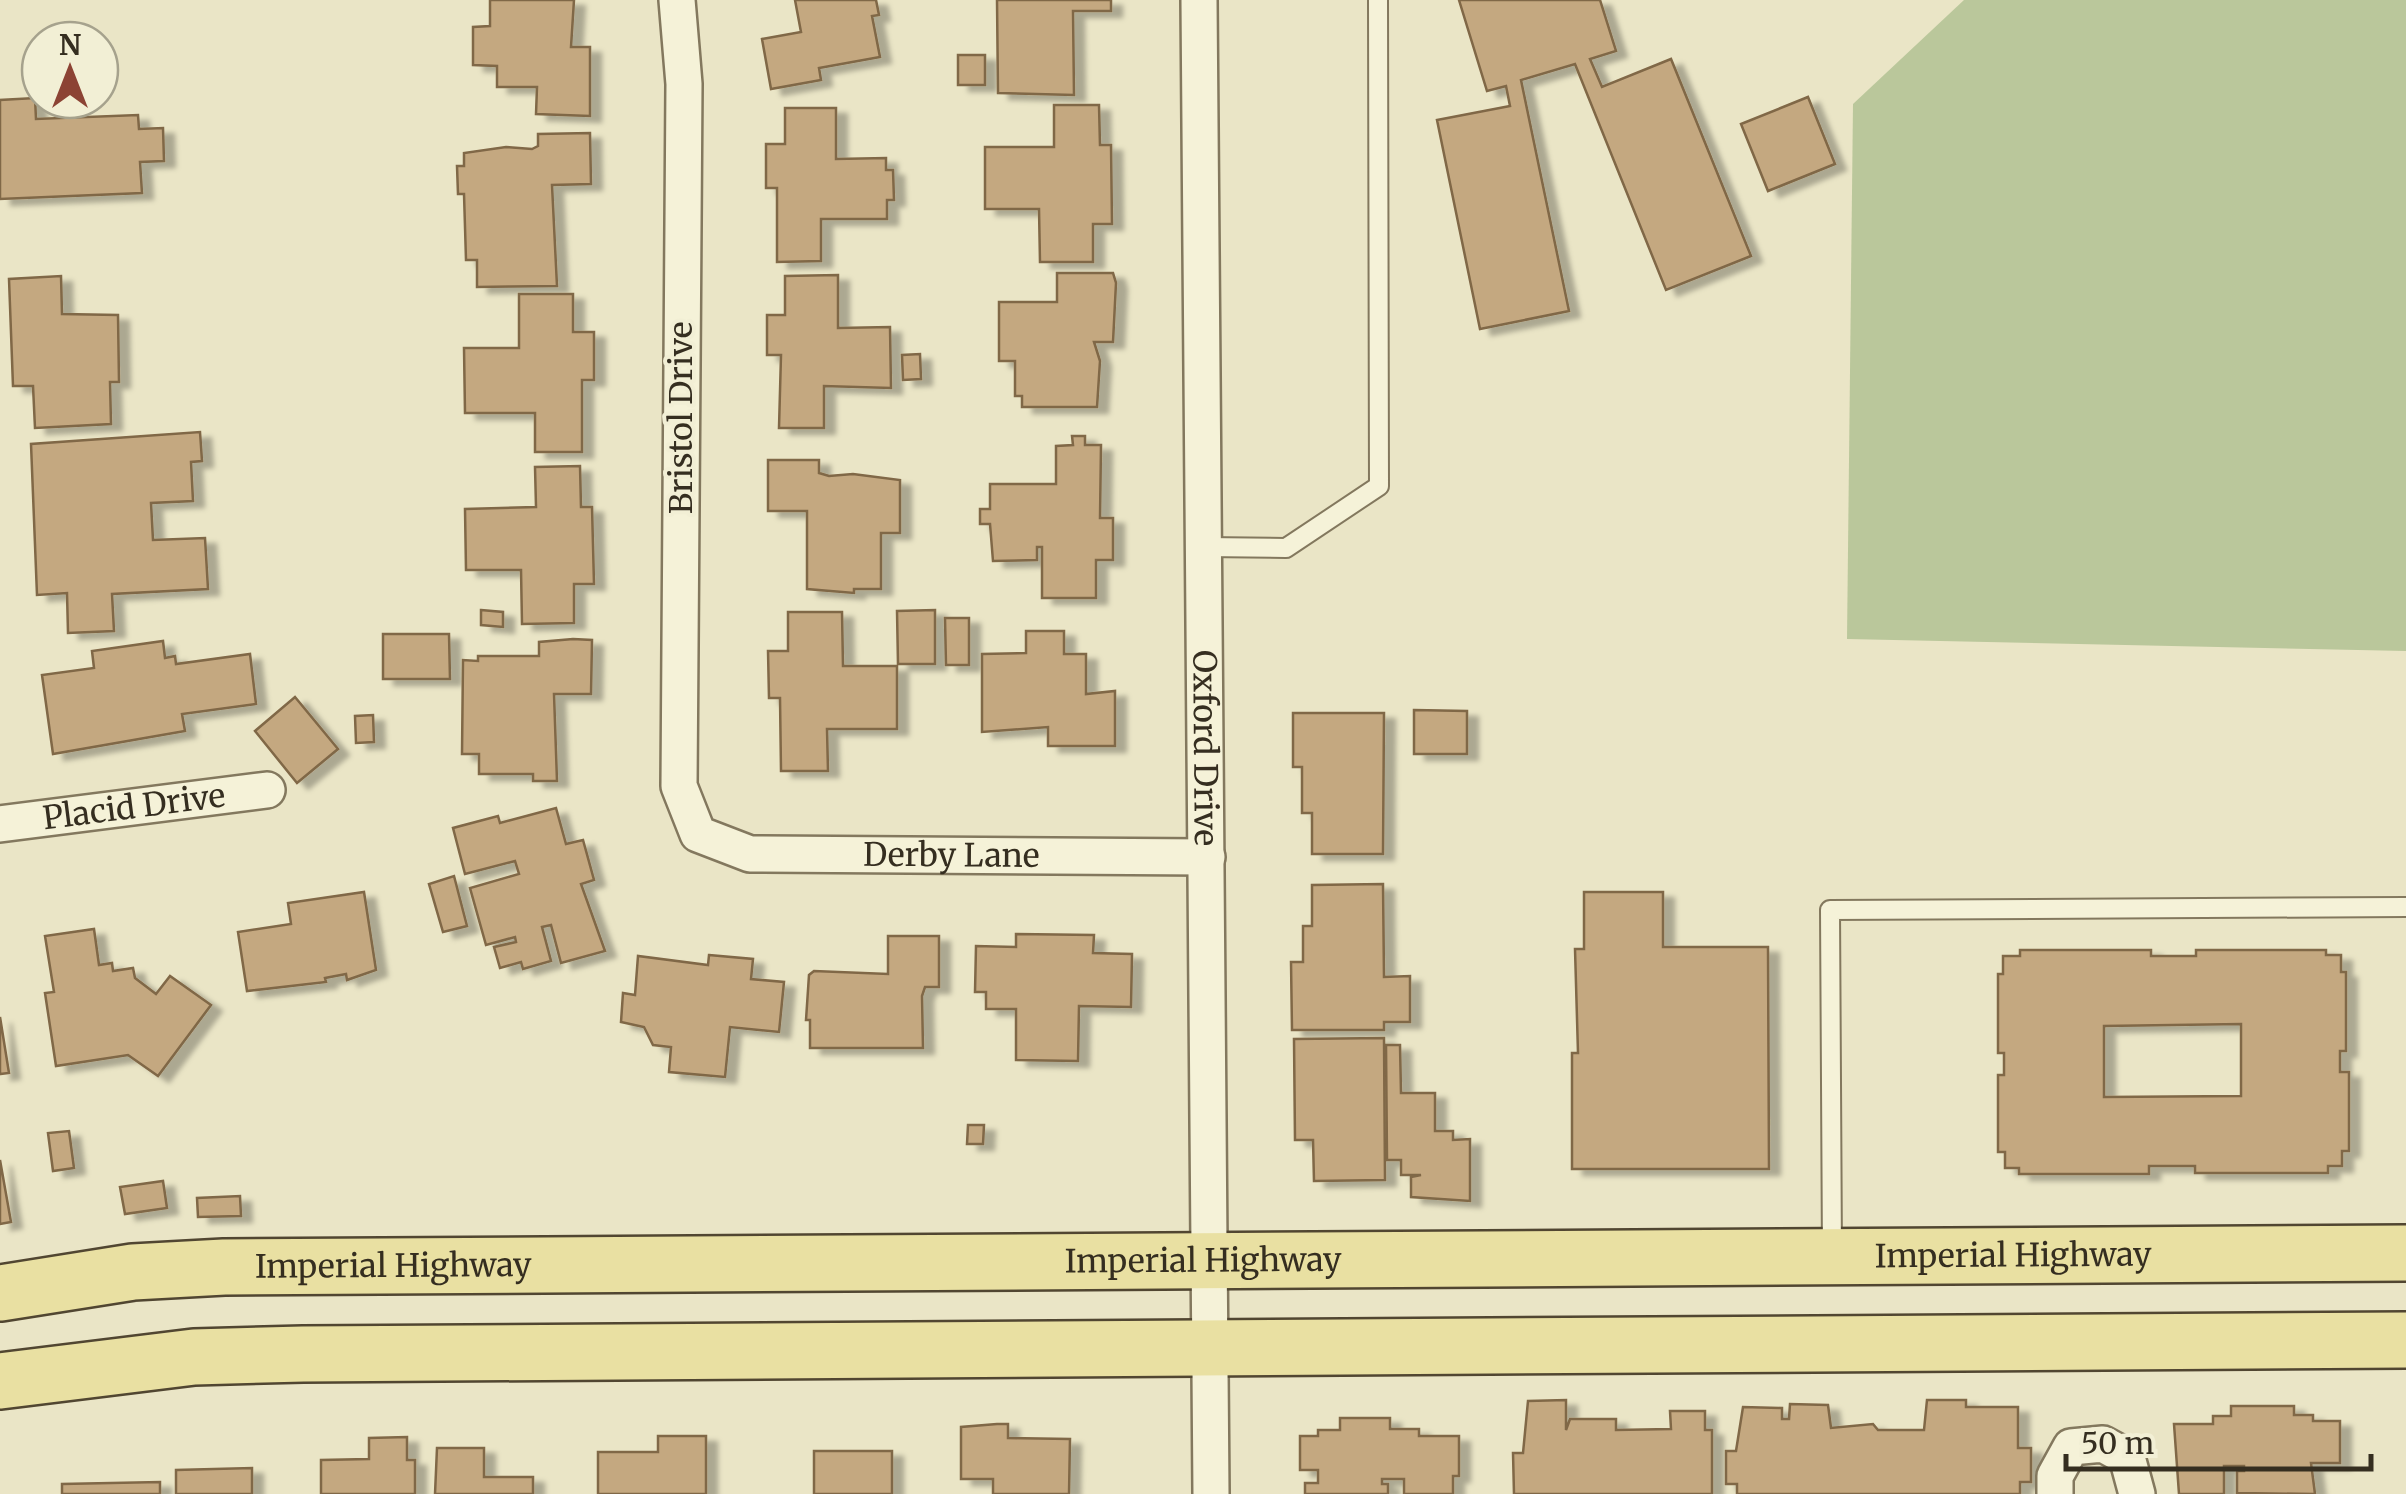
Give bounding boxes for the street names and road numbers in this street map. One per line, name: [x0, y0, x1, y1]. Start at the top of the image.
street label: Bristol Drive: [661, 322, 701, 514]
street label: Oxford Drive: [1184, 650, 1226, 846]
street label: Placid Drive: [40, 776, 228, 838]
street label: Derby Lane: [863, 835, 1040, 876]
street label: Imperial Highway: [1875, 1235, 2152, 1276]
street label: Imperial Highway: [1065, 1240, 1342, 1282]
street label: Imperial Highway: [255, 1245, 532, 1287]

